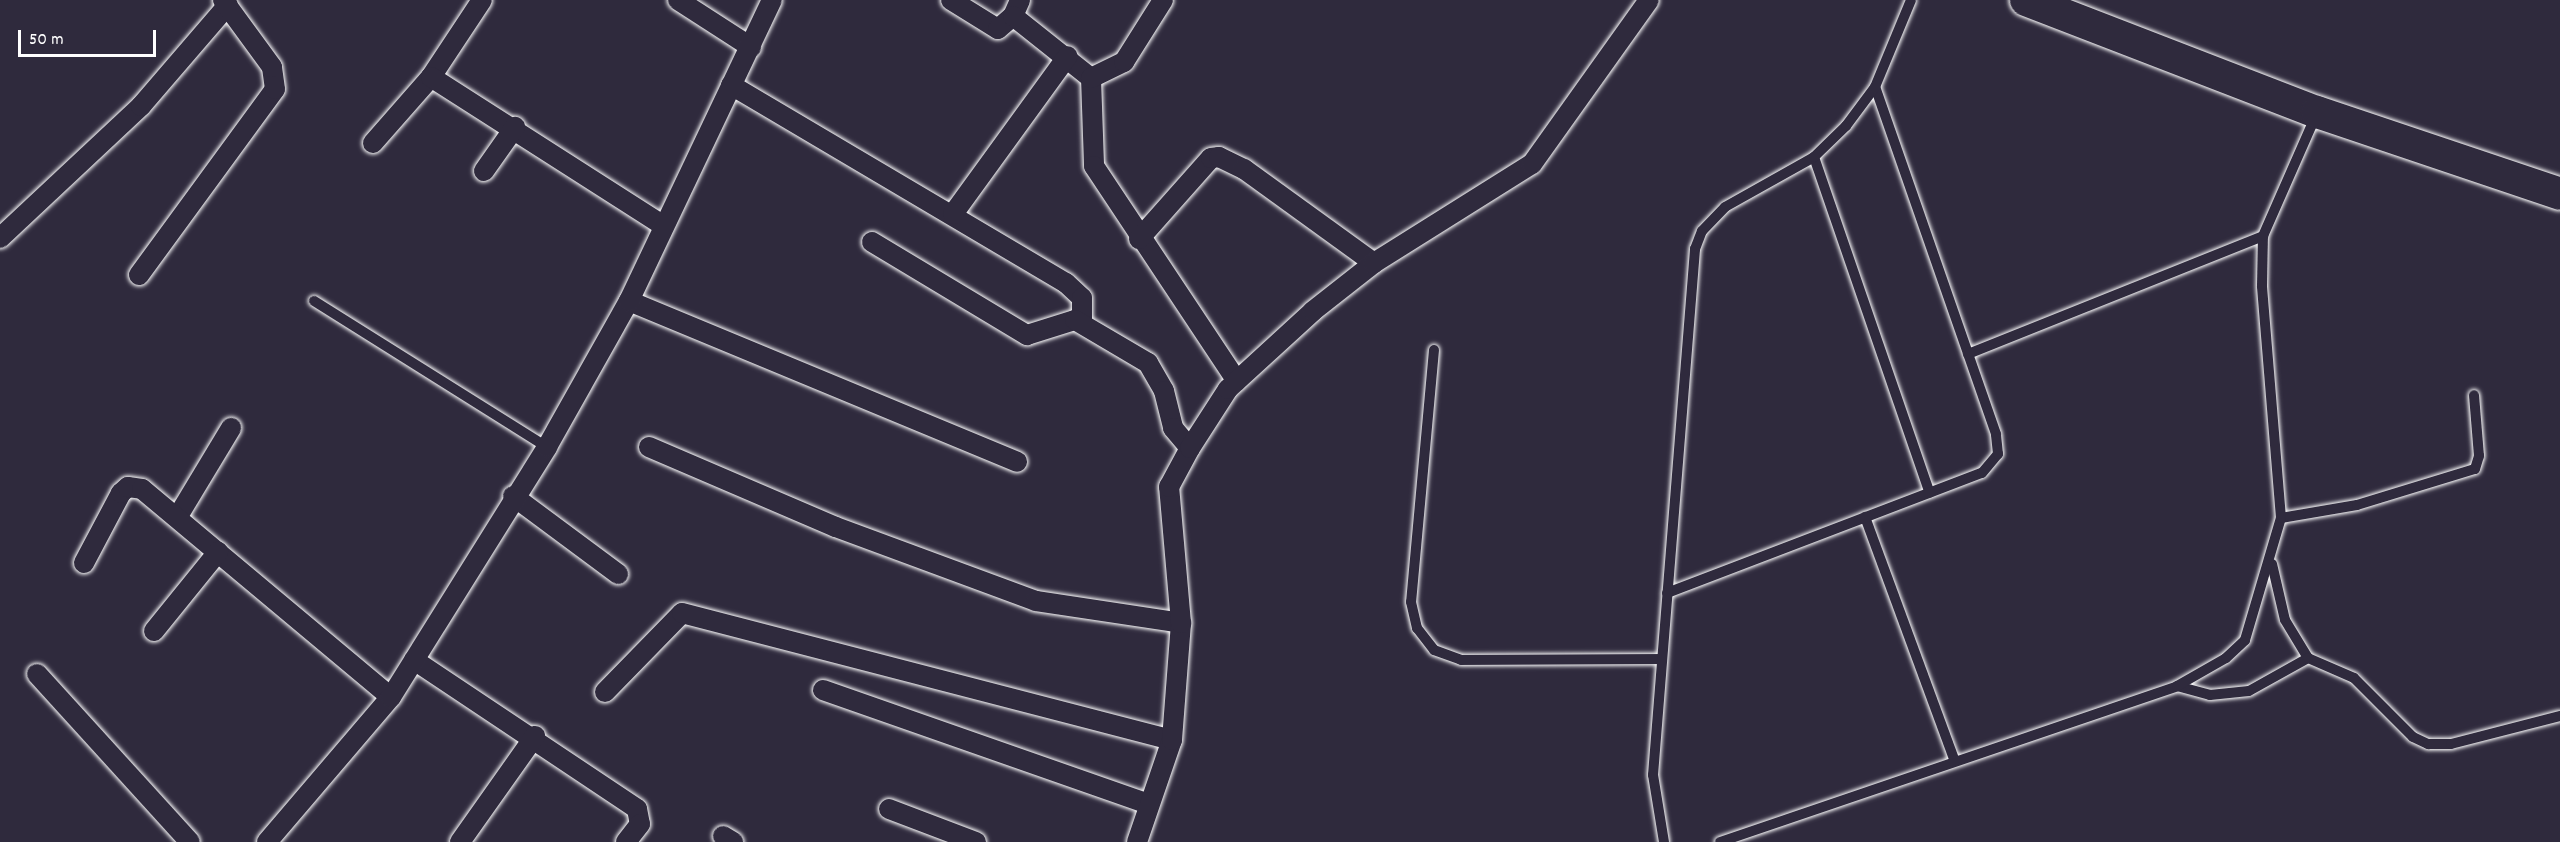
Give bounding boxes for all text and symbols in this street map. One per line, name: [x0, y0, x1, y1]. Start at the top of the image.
scale bar: [21, 18, 159, 56]
text: 50 m: [29, 28, 64, 53]

